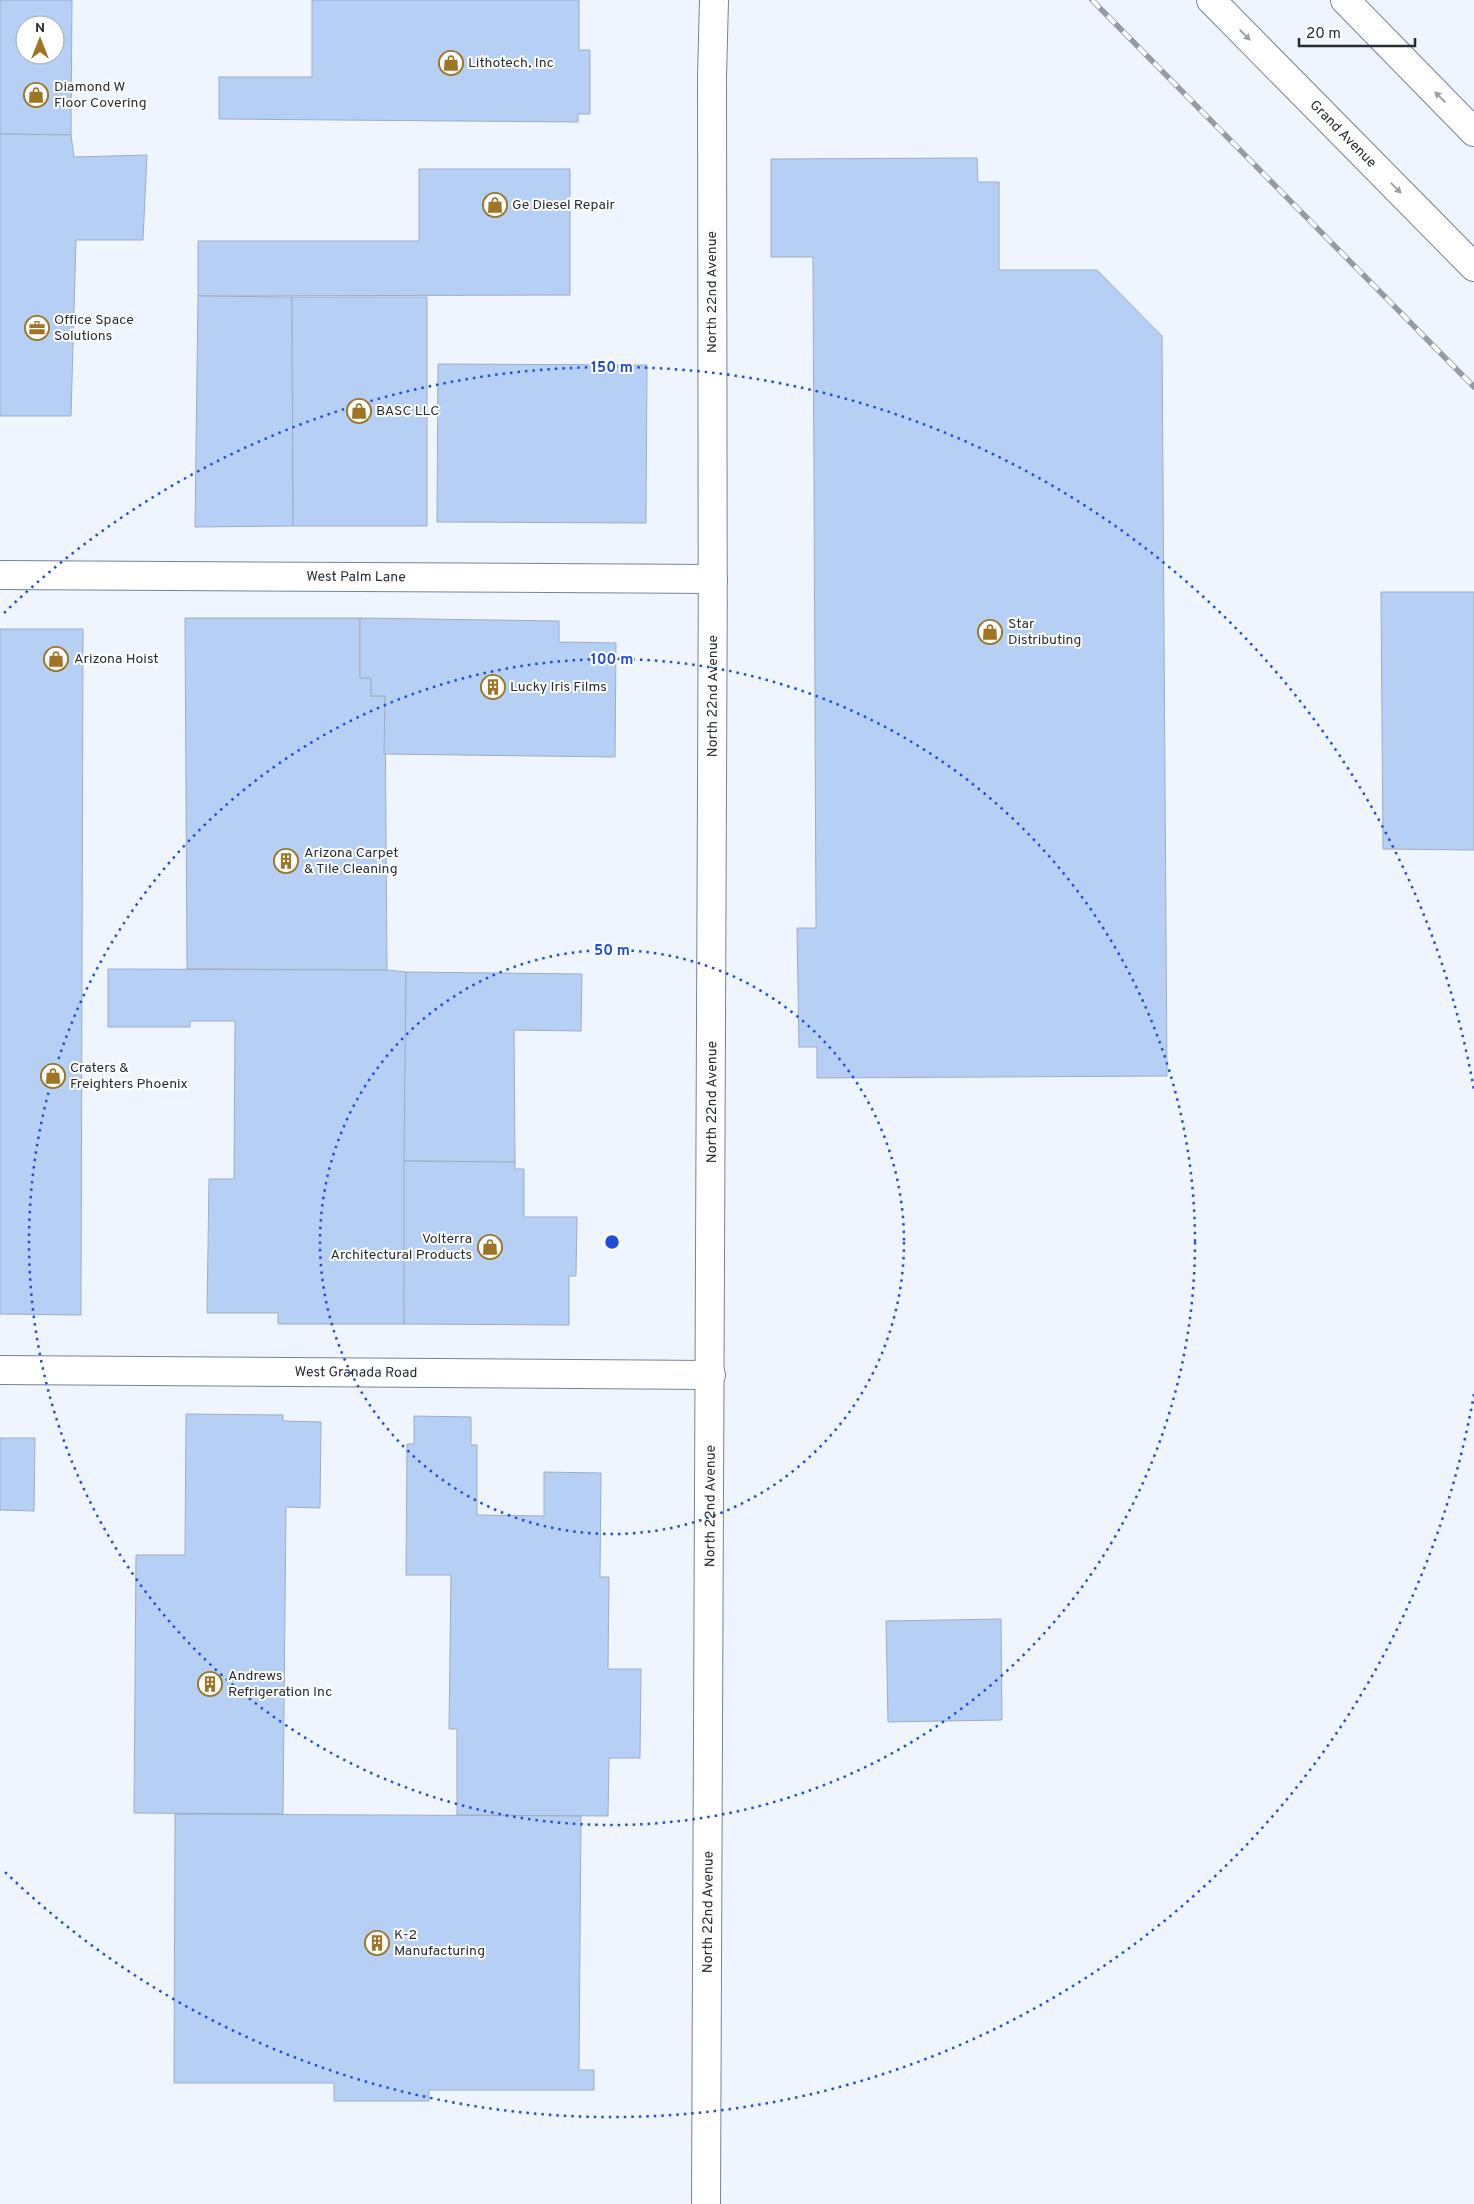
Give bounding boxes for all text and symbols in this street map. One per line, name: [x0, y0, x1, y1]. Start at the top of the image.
north arrow: [15, 15, 65, 65]
scale bar: [1299, 15, 1415, 47]
text: N: [35, 20, 45, 37]
text: 20 m: [1306, 25, 1341, 44]
one-way arrow: [1239, 29, 1251, 41]
shop icon: Lithotech, Inc: [438, 50, 464, 76]
place label: Lithotech, Inc: [468, 55, 554, 72]
place label: Diamond W Floor Covering: [54, 79, 147, 112]
shop icon: Diamond W Floor Covering: [23, 82, 49, 108]
one-way arrow: [1434, 91, 1446, 103]
street label: Grand Avenue: [1306, 97, 1380, 171]
one-way arrow: [1390, 182, 1402, 194]
shop icon: Ge Diesel Repair: [482, 192, 508, 218]
place label: Ge Diesel Repair: [512, 197, 616, 214]
street label: North 22nd Avenue: [704, 231, 721, 353]
place label: Office Space Solutions: [54, 312, 134, 345]
office icon: Office Space Solutions: [24, 315, 50, 341]
text: 150 m: [591, 359, 633, 378]
shop icon: BASC LLC: [346, 398, 372, 424]
place label: BASC LLC: [376, 403, 439, 420]
street label: West Palm Lane: [306, 568, 406, 586]
place label: Star Distributing: [1008, 616, 1082, 649]
shop icon: Star Distributing: [977, 619, 1003, 645]
street label: North 22nd Avenue: [704, 635, 721, 757]
shop icon: Arizona Hoist: [43, 646, 69, 672]
place label: Arizona Hoist: [74, 651, 159, 668]
text: 100 m: [591, 651, 633, 670]
building icon: Lucky Iris Films: [480, 674, 506, 700]
place label: Lucky Iris Films: [510, 679, 607, 696]
place label: Arizona Carpet & Tile Cleaning: [304, 845, 399, 878]
building icon: Arizona Carpet & Tile Cleaning: [273, 848, 299, 874]
text: 50 m: [594, 942, 630, 961]
street label: North 22nd Avenue: [703, 1041, 721, 1163]
place label: Craters & Freighters Phoenix: [70, 1060, 188, 1093]
shop icon: Craters & Freighters Phoenix: [40, 1063, 66, 1089]
place label: Volterra Architectural Products: [331, 1231, 472, 1264]
centre of rings: [603, 1233, 621, 1251]
shop icon: Volterra Architectural Products: [477, 1234, 503, 1260]
street label: West Granada Road: [295, 1364, 417, 1381]
street label: North 22nd Avenue: [702, 1445, 719, 1567]
place label: Andrews Refrigeration Inc: [228, 1668, 332, 1701]
building icon: Andrews Refrigeration Inc: [197, 1671, 223, 1697]
street label: North 22nd Avenue: [699, 1851, 717, 1973]
place label: K-2 Manufacturing: [394, 1927, 485, 1960]
building icon: K-2 Manufacturing: [364, 1930, 390, 1956]

